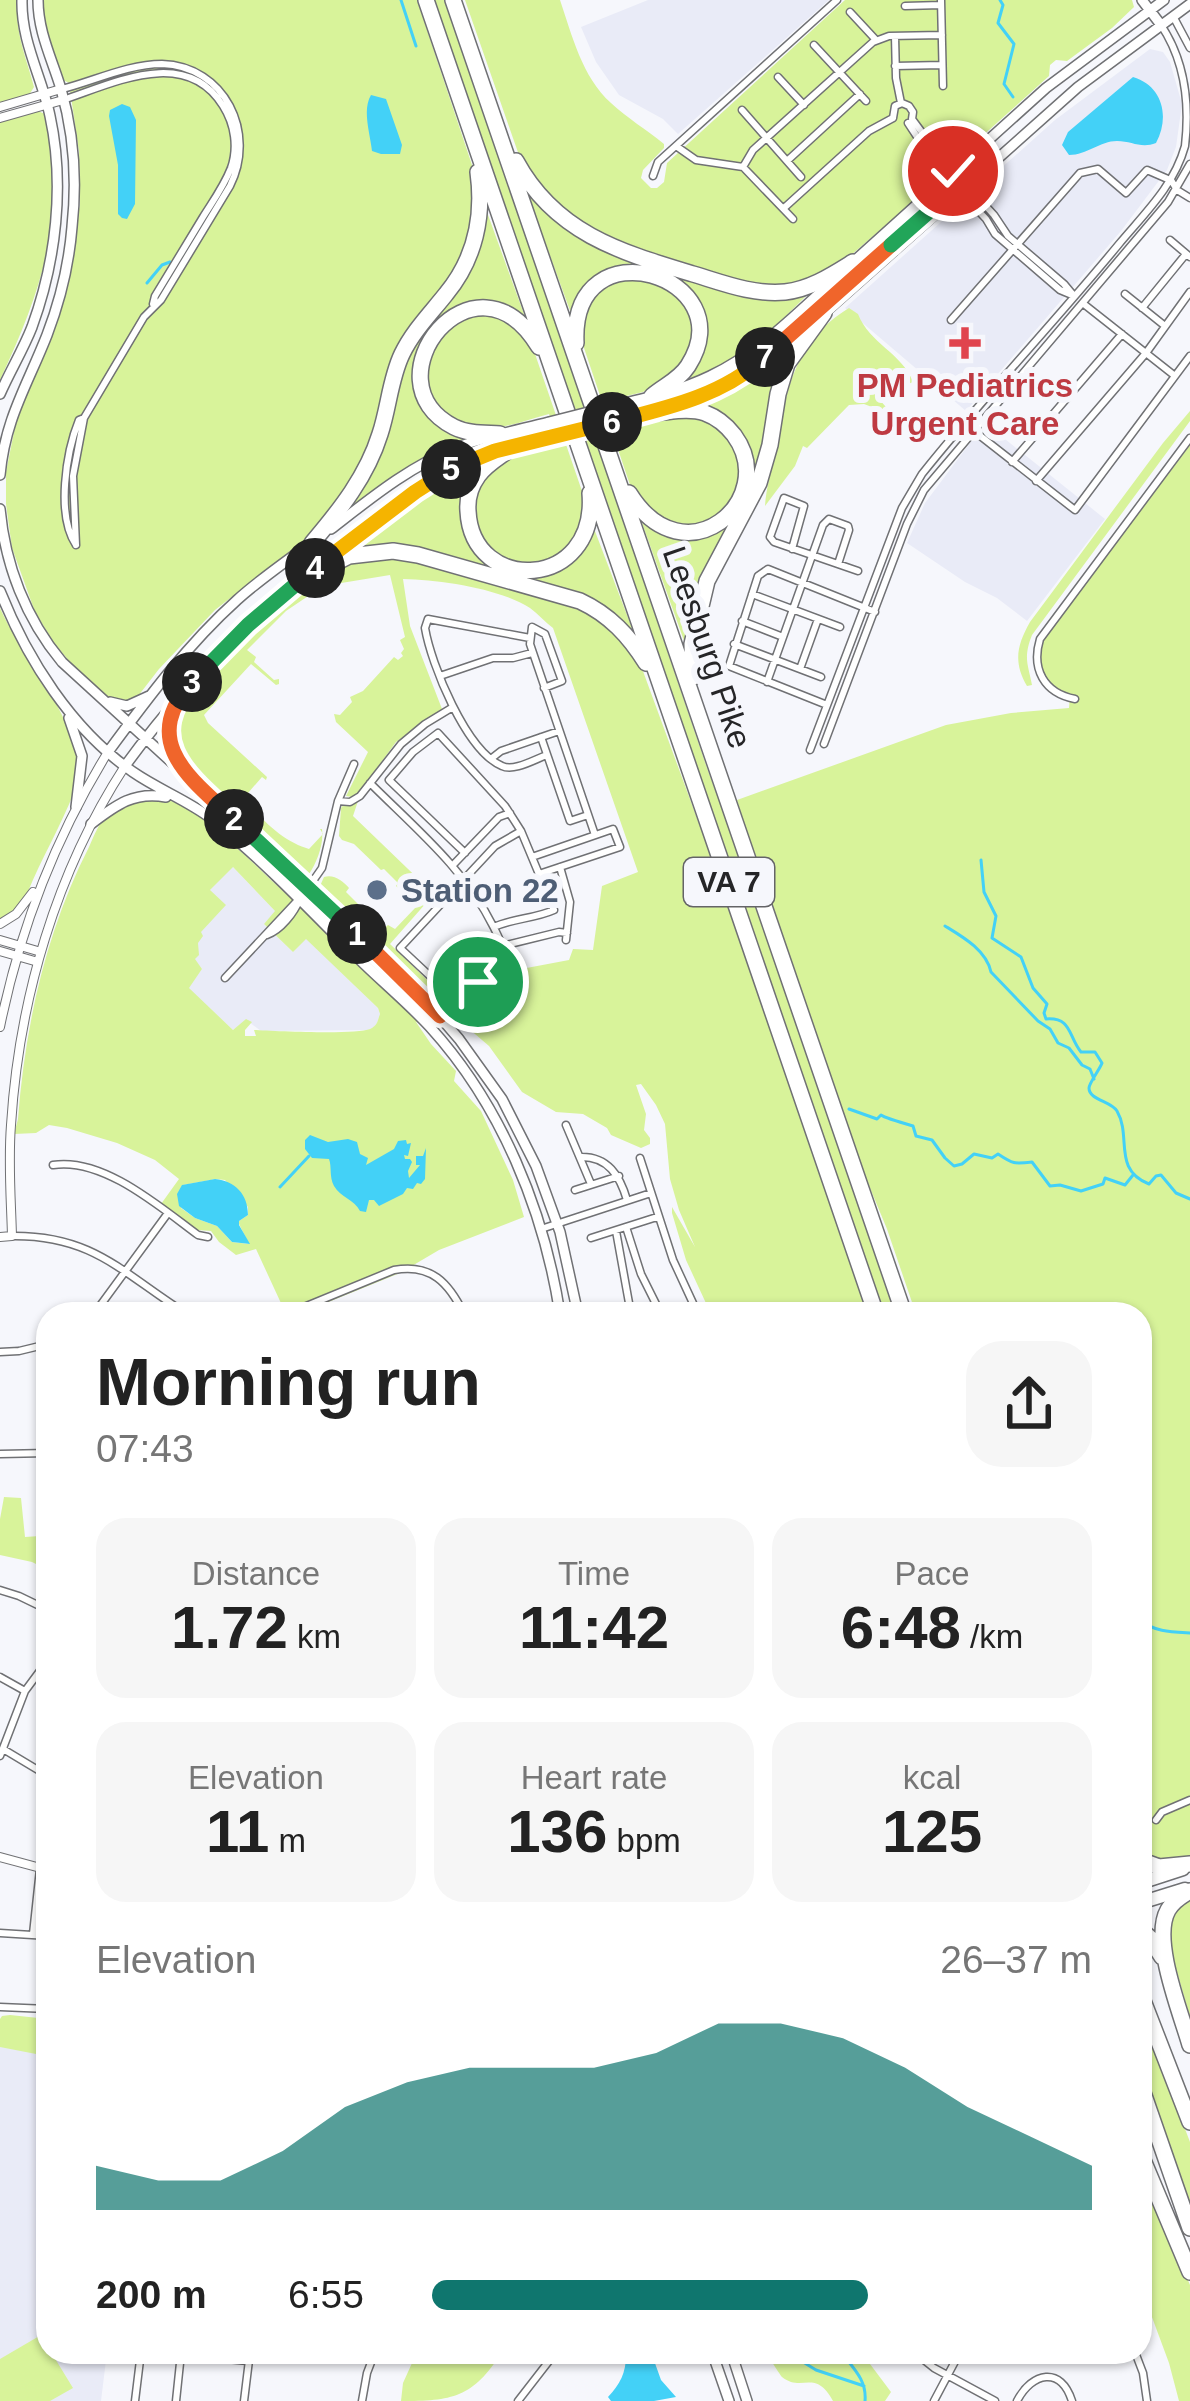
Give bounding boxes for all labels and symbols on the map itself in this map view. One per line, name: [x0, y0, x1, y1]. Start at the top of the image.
pin: [902, 120, 1004, 222]
pin: 7: [735, 327, 795, 387]
marker: PM Pediatrics Urgent Care: [949, 327, 981, 359]
place label: PM Pediatrics Urgent Care: [857, 367, 1073, 442]
pin: 6: [582, 392, 642, 452]
pin: 5: [421, 439, 481, 499]
pin: 4: [285, 538, 345, 598]
street label: Leesburg Pike: [656, 541, 759, 753]
pin: 3: [162, 652, 222, 712]
pin: 2: [204, 789, 264, 849]
road number: VA 7: [684, 858, 774, 906]
place label: Station 22: [401, 872, 559, 909]
marker: Station 22: [364, 877, 390, 903]
pin: 1: [327, 904, 387, 964]
pin: [427, 931, 529, 1033]

